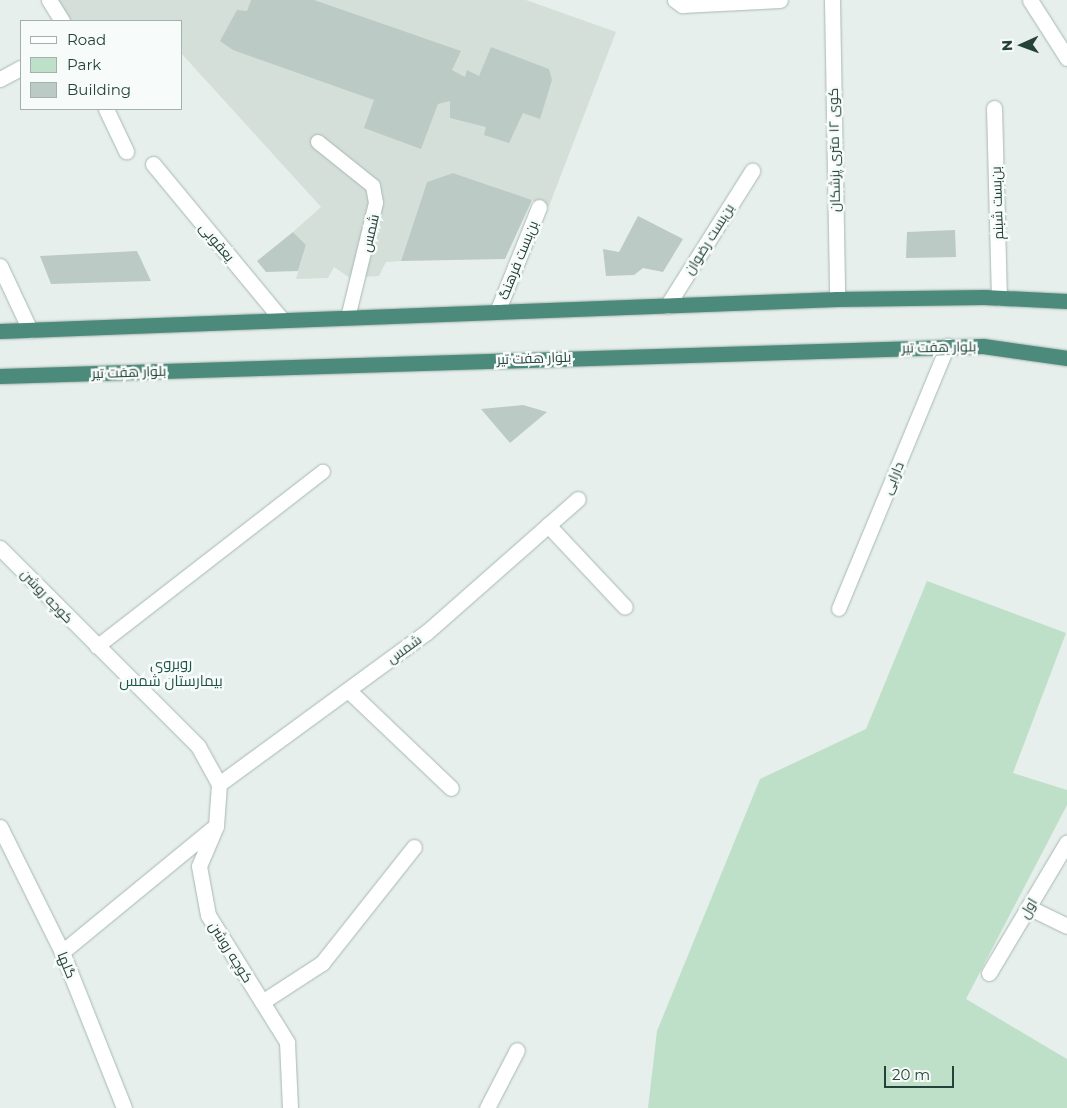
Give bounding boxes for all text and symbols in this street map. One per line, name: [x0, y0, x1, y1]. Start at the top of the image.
legend: [20, 20, 182, 110]
north arrow: [997, 20, 1047, 70]
text: Road: [67, 30, 106, 49]
text: N: [998, 40, 1016, 51]
text: Park: [67, 55, 101, 74]
text: Building: [67, 80, 131, 99]
street label: کوی ۱۲ متری پزشکان: [825, 88, 843, 212]
street label: بن‌بست شبنم: [987, 166, 1007, 240]
street label: بن‌بست رضوان: [680, 200, 738, 278]
street label: شمس: [357, 212, 383, 254]
street label: بن‌بست فرهنگ: [495, 218, 541, 302]
street label: یعقوبی: [196, 219, 238, 265]
street label: بلوار هفت تیر: [902, 338, 976, 356]
street label: بلوار هفت تیر: [496, 348, 572, 368]
street label: بلوار هفت تیر: [91, 362, 167, 382]
street label: دارابی: [879, 459, 907, 497]
street label: کوچه روشن: [17, 565, 77, 627]
street label: شمس: [383, 631, 425, 667]
district label: روبروی بیمارستان شمس: [119, 654, 223, 689]
street label: اول: [1015, 895, 1041, 921]
street label: کوچه روشن: [206, 918, 256, 986]
street label: گلها: [54, 949, 80, 981]
scale bar: [887, 1056, 957, 1088]
text: 20 m: [892, 1065, 930, 1084]

